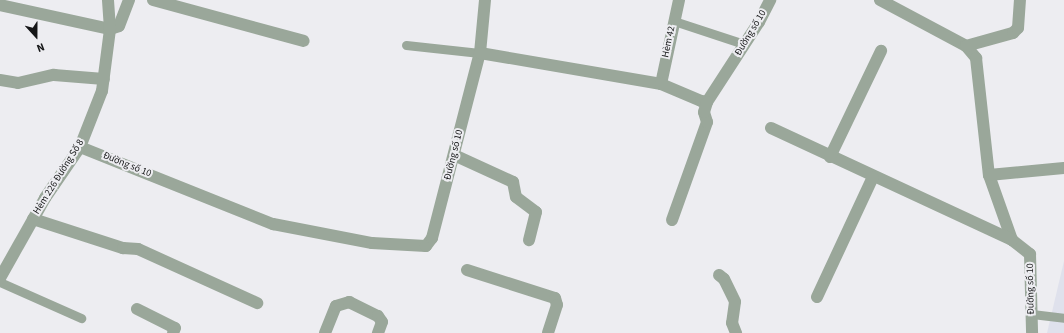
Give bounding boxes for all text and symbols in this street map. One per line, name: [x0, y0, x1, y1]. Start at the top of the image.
street label: Đường số 10: [733, 8, 769, 58]
north arrow: [16, 16, 56, 56]
street label: Hèm 42: [660, 25, 678, 59]
text: N: [34, 39, 47, 56]
street label: Đường số 10: [442, 129, 466, 181]
street label: Hẻm 226 Đường Số 8: [31, 137, 87, 217]
street label: Đường số 10: [101, 150, 153, 180]
street label: Đường số 10: [1025, 263, 1037, 315]

